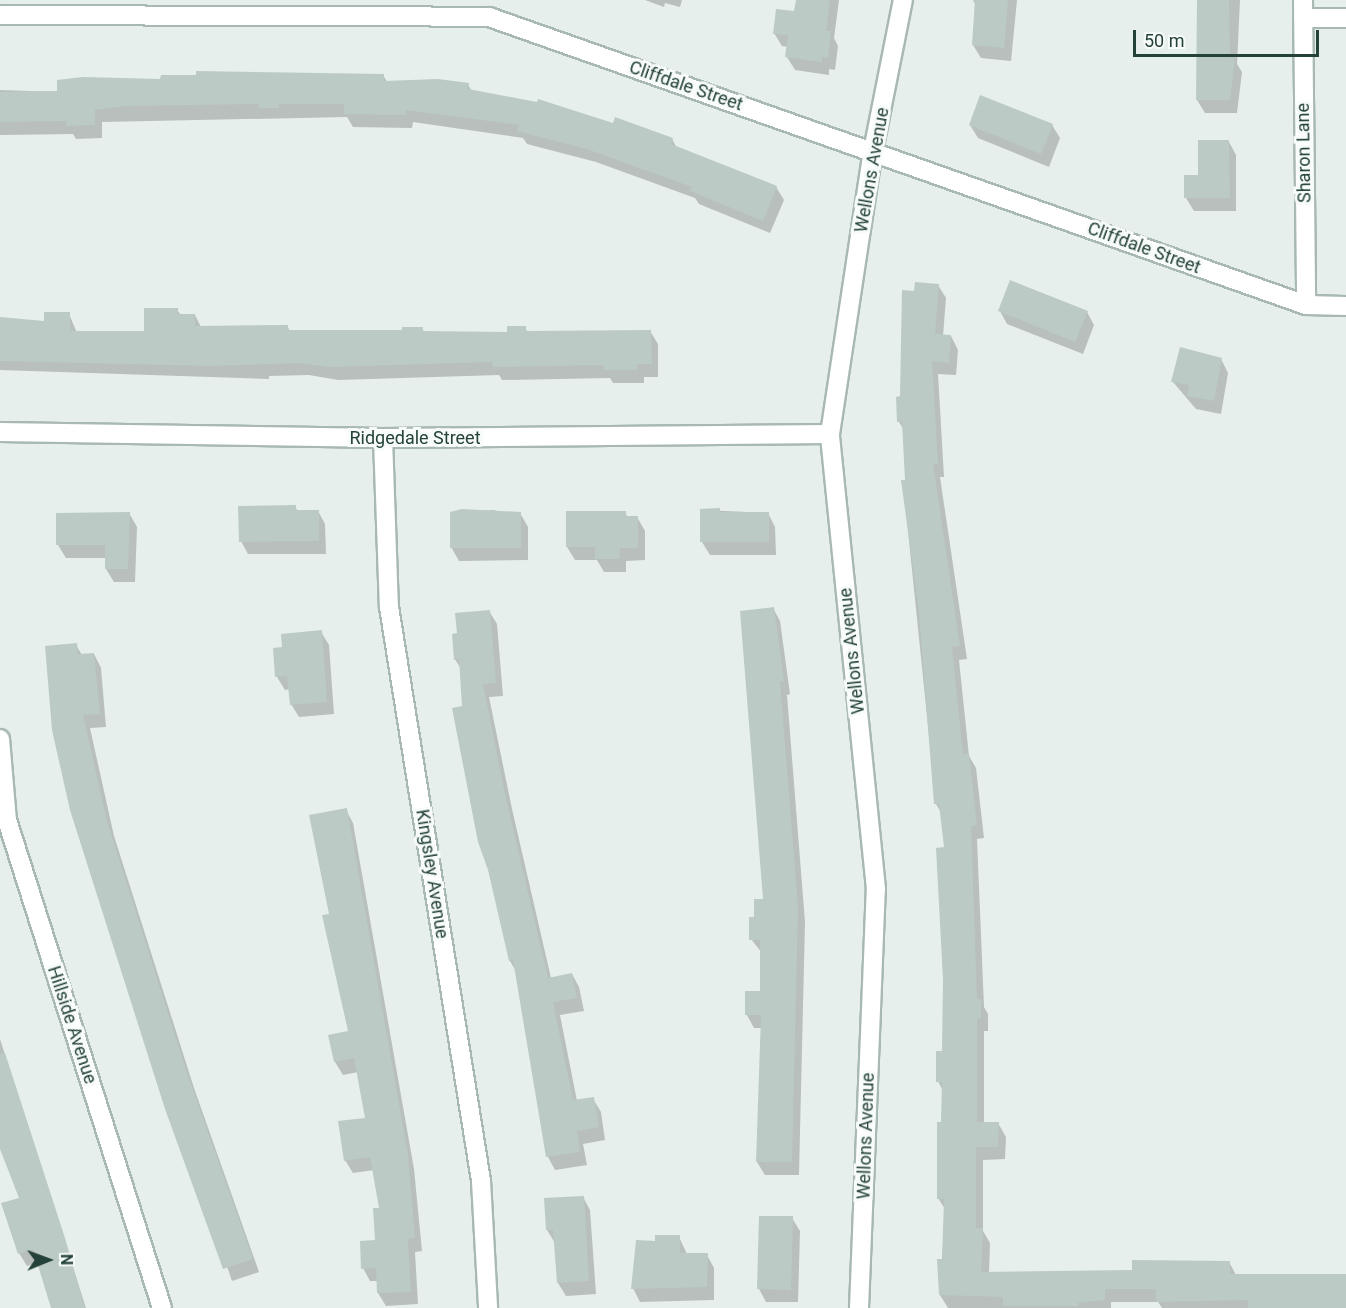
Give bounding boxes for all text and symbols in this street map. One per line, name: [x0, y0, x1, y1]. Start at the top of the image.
scale bar: [1136, 18, 1322, 56]
text: 50 m: [1144, 30, 1184, 51]
street label: Cliffdale Street: [626, 56, 746, 116]
street label: Sharon Lane: [1292, 103, 1316, 203]
street label: Wellons Avenue: [850, 106, 894, 234]
street label: Cliffdale Street: [1085, 218, 1203, 278]
street label: Ridgedale Street: [349, 427, 481, 449]
street label: Wellons Avenue: [835, 587, 869, 715]
street label: Kingsley Avenue: [411, 808, 453, 940]
street label: Hillside Avenue: [43, 963, 101, 1087]
street label: Wellons Avenue: [853, 1072, 879, 1200]
north arrow: [18, 1230, 78, 1290]
text: N: [57, 1254, 76, 1265]

